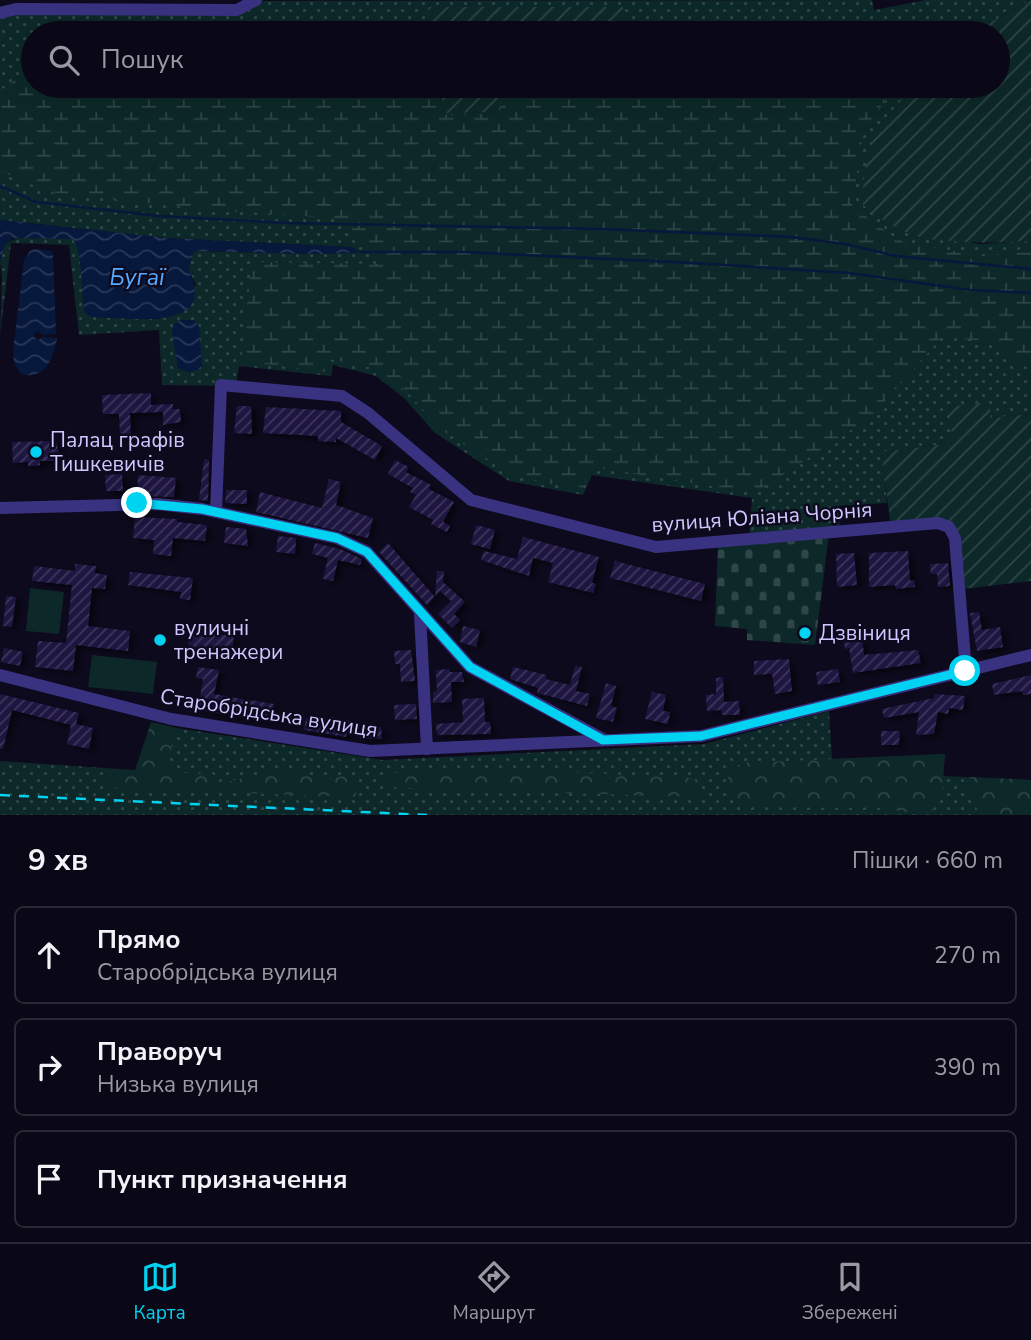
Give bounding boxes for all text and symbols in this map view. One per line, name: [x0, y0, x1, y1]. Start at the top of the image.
search box: [21, 21, 1010, 98]
icon: search: [45, 41, 83, 79]
text: Пошук: [101, 42, 183, 77]
water label: Бугаї: [109, 262, 167, 293]
place label: Палац графів Тишкевичів: [50, 426, 185, 478]
marker: Палац графів Тишкевичів: [28, 444, 44, 460]
route end: [121, 487, 152, 518]
street label: вулиця Юліана Чорнія: [651, 495, 873, 539]
place label: вуличні тренажери: [174, 614, 283, 666]
place label: Дзвіниця: [819, 619, 911, 647]
marker: Дзвіниця: [797, 625, 813, 641]
marker: вуличні тренажери: [152, 632, 168, 648]
route start: [949, 655, 980, 686]
street label: Старобрідська вулиця: [158, 682, 380, 744]
text: 9 хв: [28, 840, 88, 881]
text: Пішки · 660 m: [852, 845, 1003, 876]
text: Прямо: [97, 922, 181, 957]
icon: ahead: [30, 936, 68, 974]
text: 270 m: [934, 940, 1001, 971]
text: Старобрідська вулиця: [97, 957, 338, 988]
text: Праворуч: [97, 1034, 222, 1069]
icon: right: [30, 1048, 68, 1086]
text: 390 m: [934, 1052, 1001, 1083]
text: Низька вулиця: [97, 1069, 259, 1100]
icon: arrive: [30, 1160, 68, 1198]
text: Пункт призначення: [97, 1162, 348, 1197]
tab: Карта: [133, 1258, 186, 1326]
tab: Маршрут: [453, 1258, 535, 1326]
tab: Збережені: [802, 1258, 898, 1326]

